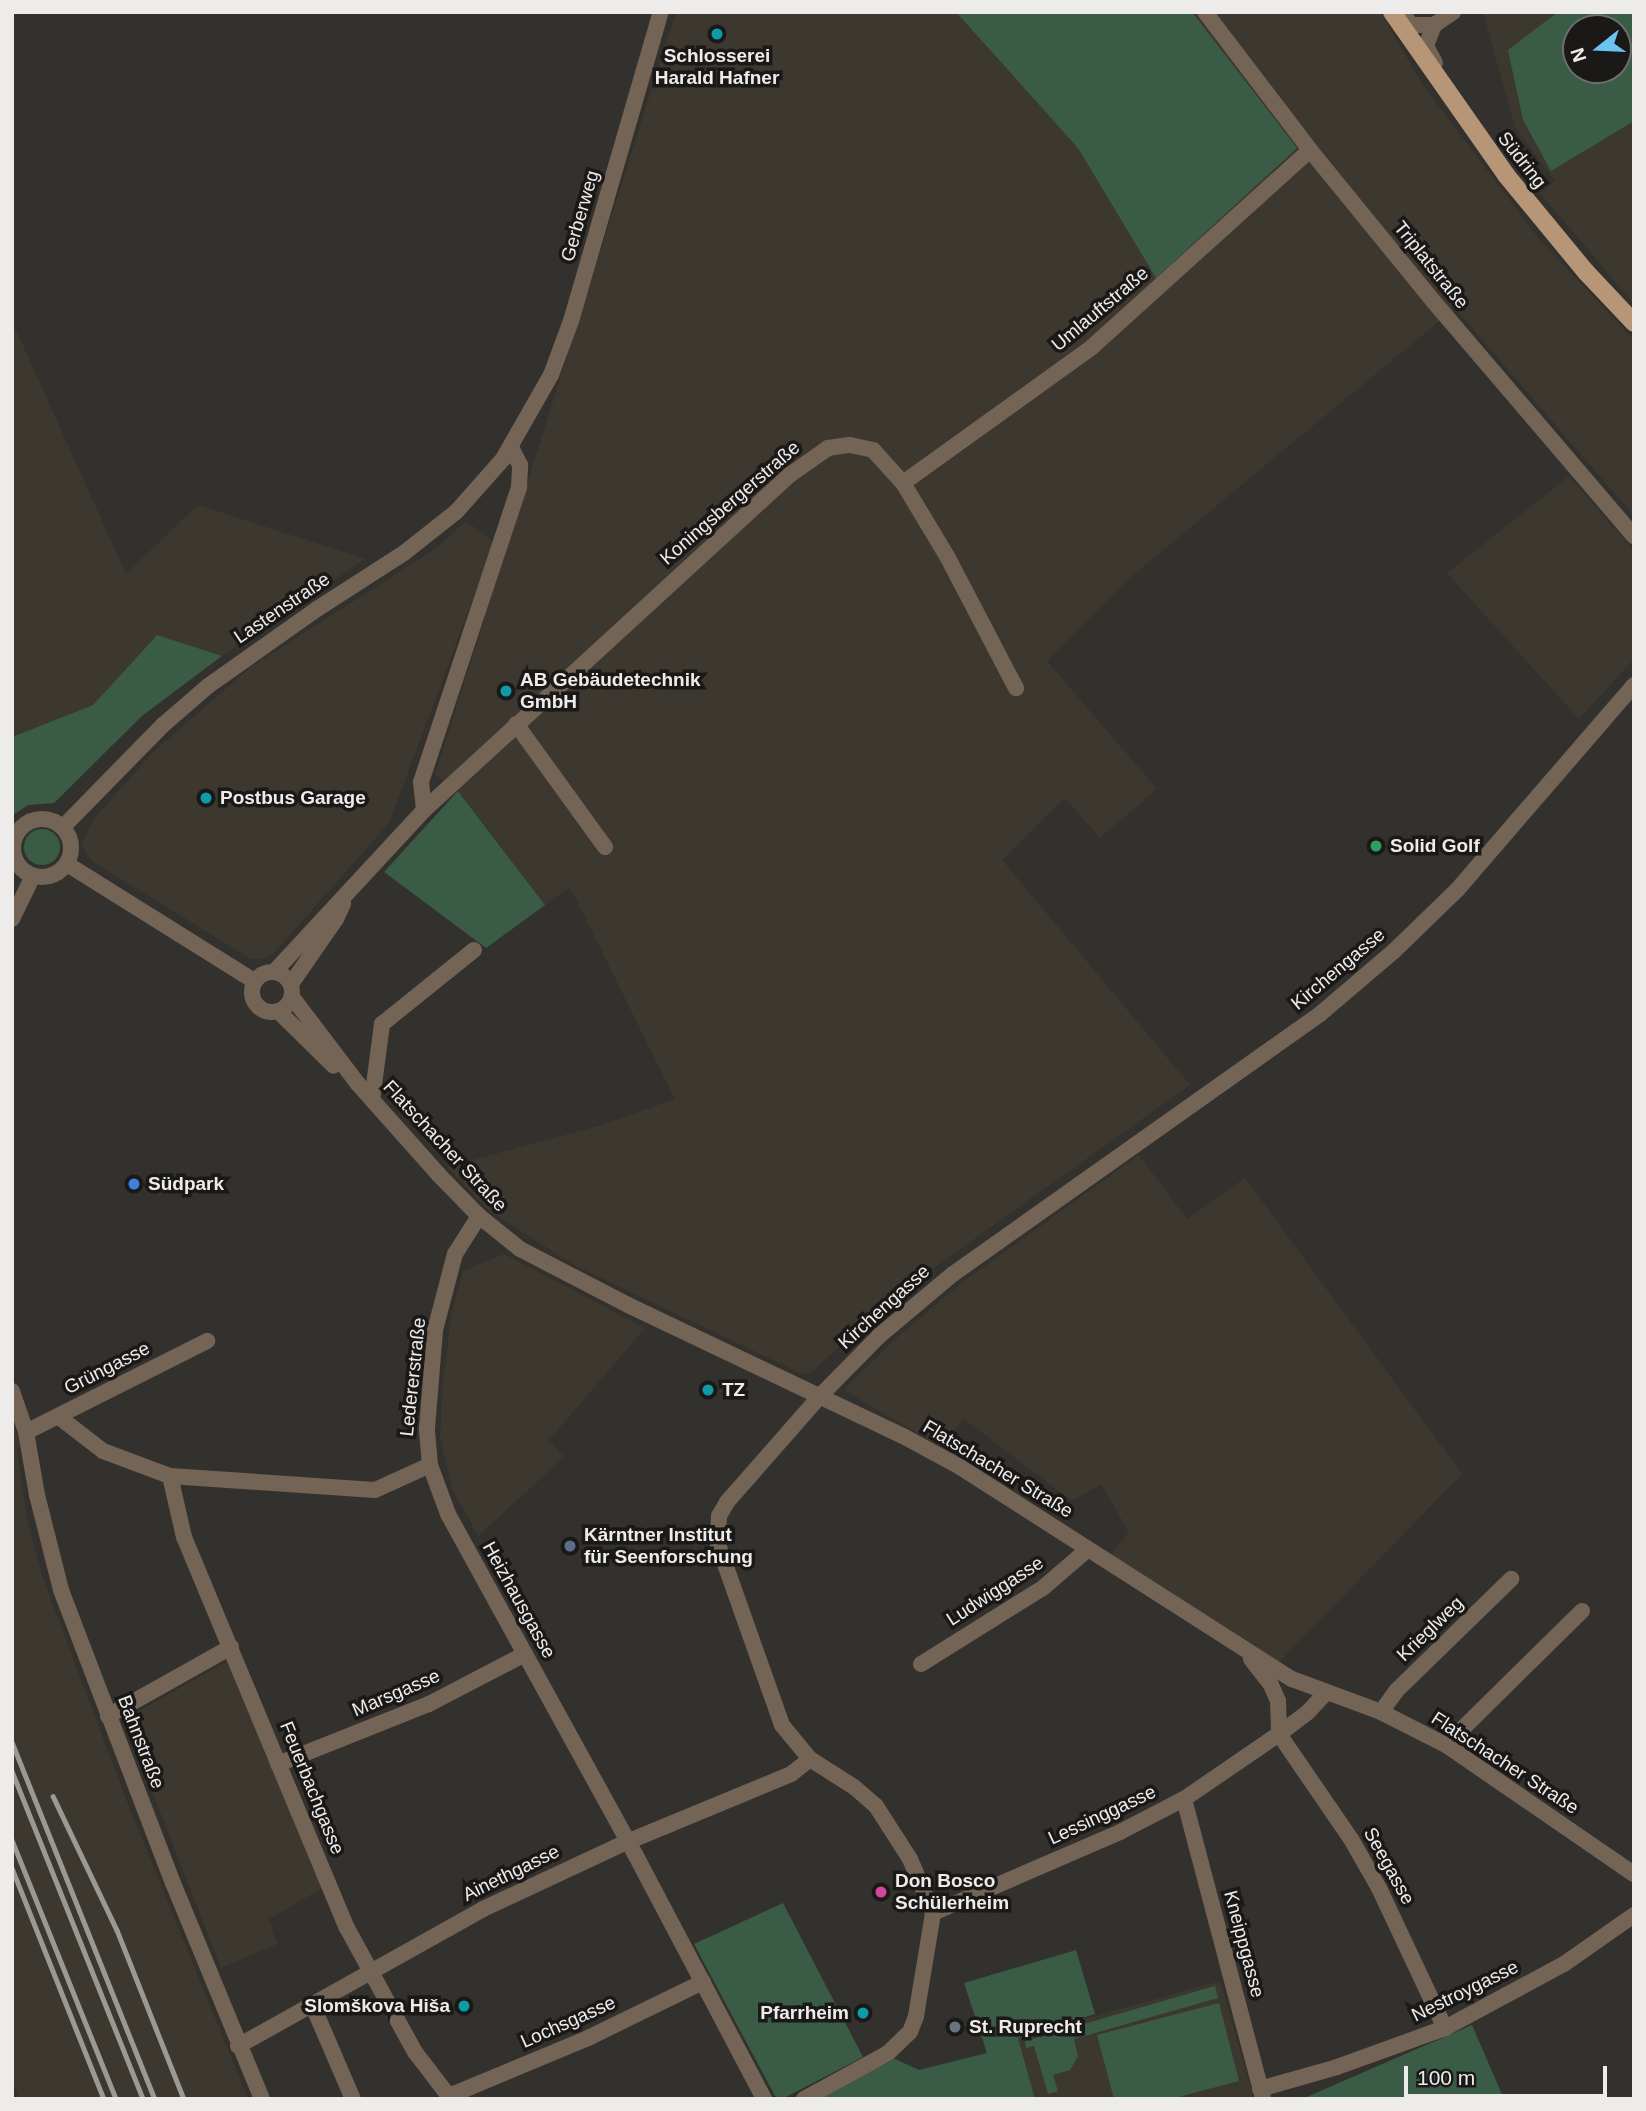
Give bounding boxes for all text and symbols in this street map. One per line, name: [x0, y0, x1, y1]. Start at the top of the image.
north arrow: [1562, 14, 1632, 84]
marker: Schlosserei Harald Hafner: [709, 26, 725, 42]
place label: Schlosserei Harald Hafner: [655, 45, 779, 89]
text: N: [1566, 45, 1591, 65]
street label: Südring: [1493, 127, 1551, 193]
street label: Gerberweg: [556, 168, 604, 264]
street label: Triplatstraße: [1389, 217, 1473, 313]
street label: Umlauftstraße: [1047, 262, 1153, 356]
street label: Koningsbergerstraße: [656, 436, 804, 570]
street label: Lastenstraße: [230, 568, 334, 648]
place label: AB Gebäudetechnik GmbH: [520, 669, 701, 713]
marker: AB Gebäudetechnik GmbH: [498, 683, 514, 699]
place label: Postbus Garage: [220, 787, 366, 809]
marker: Postbus Garage: [198, 790, 214, 806]
place label: Solid Golf: [1390, 835, 1480, 857]
marker: Solid Golf: [1368, 838, 1384, 854]
street label: Kirchengasse: [1287, 923, 1389, 1015]
street label: Flatschacher Straße: [378, 1076, 512, 1216]
place label: Südpark: [148, 1173, 224, 1195]
marker: Südpark: [126, 1176, 142, 1192]
street label: Kirchengasse: [834, 1260, 934, 1354]
street label: Ledererstraße: [395, 1316, 431, 1438]
street label: Grüngasse: [60, 1337, 154, 1399]
place label: TZ: [722, 1379, 745, 1401]
marker: TZ: [700, 1382, 716, 1398]
street label: Flatschacher Straße: [919, 1415, 1077, 1523]
place label: Kärntner Institut für Seenforschung: [584, 1524, 753, 1568]
street label: Heizhausgasse: [478, 1538, 560, 1662]
marker: Kärntner Institut für Seenforschung: [562, 1538, 578, 1554]
street label: Ludwiggasse: [942, 1551, 1048, 1631]
street label: Krieglweg: [1392, 1592, 1468, 1666]
street label: Marsgasse: [349, 1664, 443, 1722]
street label: Bahnstraße: [113, 1692, 169, 1792]
street label: Flatschacher Straße: [1427, 1707, 1583, 1819]
street label: Feuerbachgasse: [275, 1718, 349, 1858]
street label: Lessinggasse: [1045, 1780, 1159, 1850]
street label: Seegasse: [1359, 1824, 1419, 1908]
street label: Ainethgasse: [459, 1840, 563, 1906]
place label: Don Bosco Schülerheim: [895, 1870, 1009, 1914]
marker: Don Bosco Schülerheim: [873, 1884, 889, 1900]
street label: Kneippgasse: [1219, 1888, 1269, 2000]
street label: Nestroygasse: [1408, 1955, 1522, 2027]
street label: Lochsgasse: [517, 1991, 619, 2053]
place label: Slomškova Hiša: [304, 1995, 450, 2017]
marker: Slomškova Hiša: [456, 1998, 472, 2014]
place label: Pfarrheim: [760, 2002, 849, 2024]
marker: Pfarrheim: [855, 2005, 871, 2021]
place label: St. Ruprecht: [969, 2016, 1082, 2038]
marker: St. Ruprecht: [947, 2019, 963, 2035]
scale bar: [1408, 2052, 1611, 2096]
text: 100 m: [1417, 2066, 1475, 2089]

